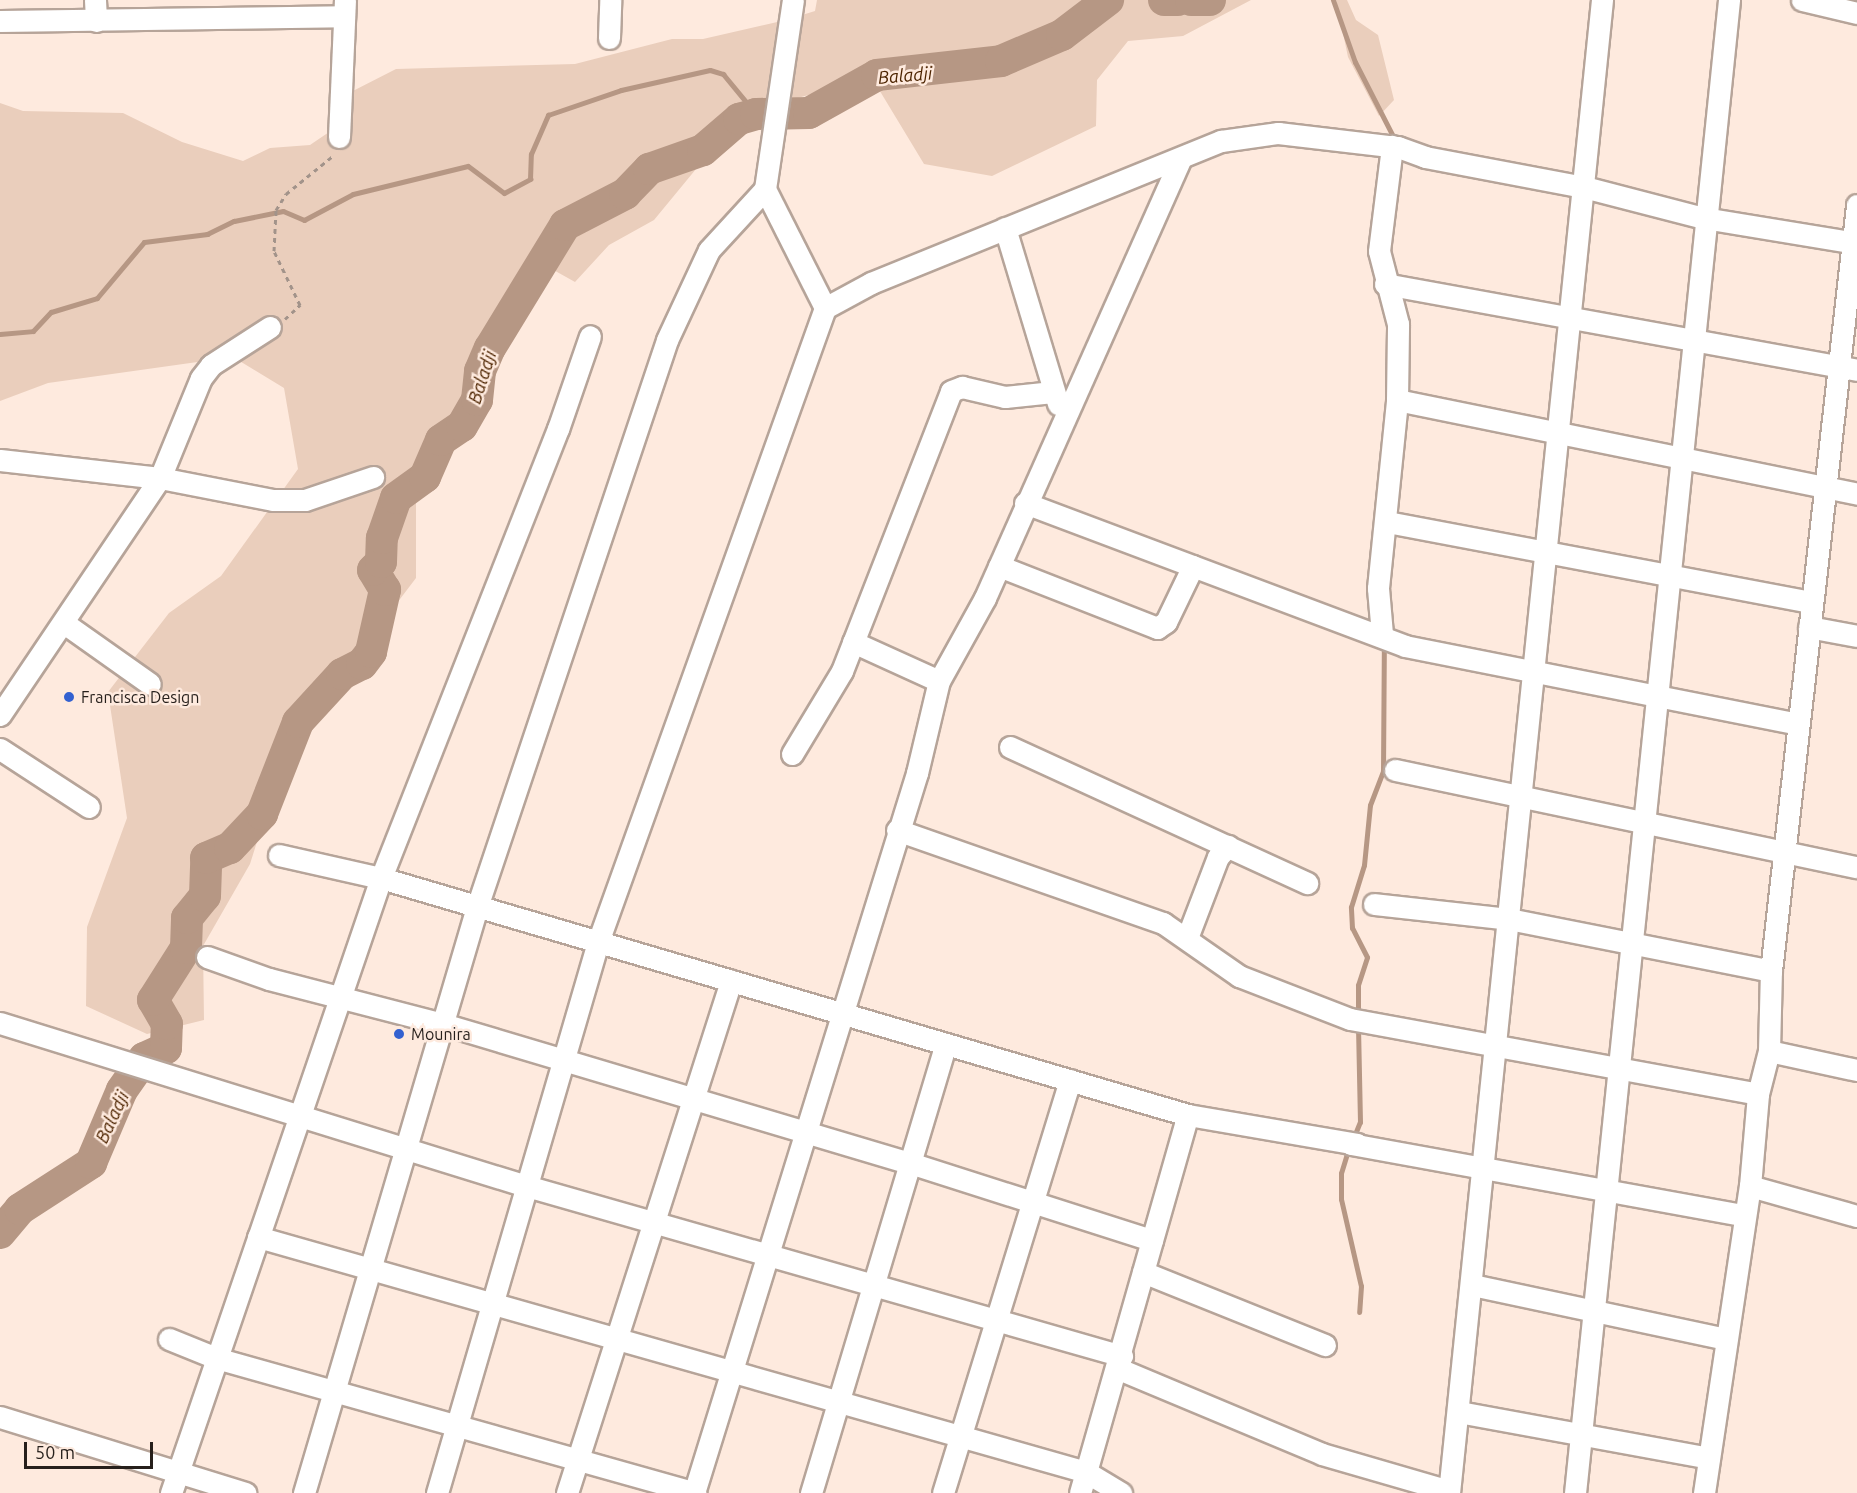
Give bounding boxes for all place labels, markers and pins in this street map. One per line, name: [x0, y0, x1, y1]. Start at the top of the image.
place label: Francisca Design: [81, 687, 199, 707]
marker: Francisca Design: [62, 690, 76, 704]
place label: Mounira: [411, 1024, 471, 1044]
marker: Mounira: [392, 1027, 406, 1041]

